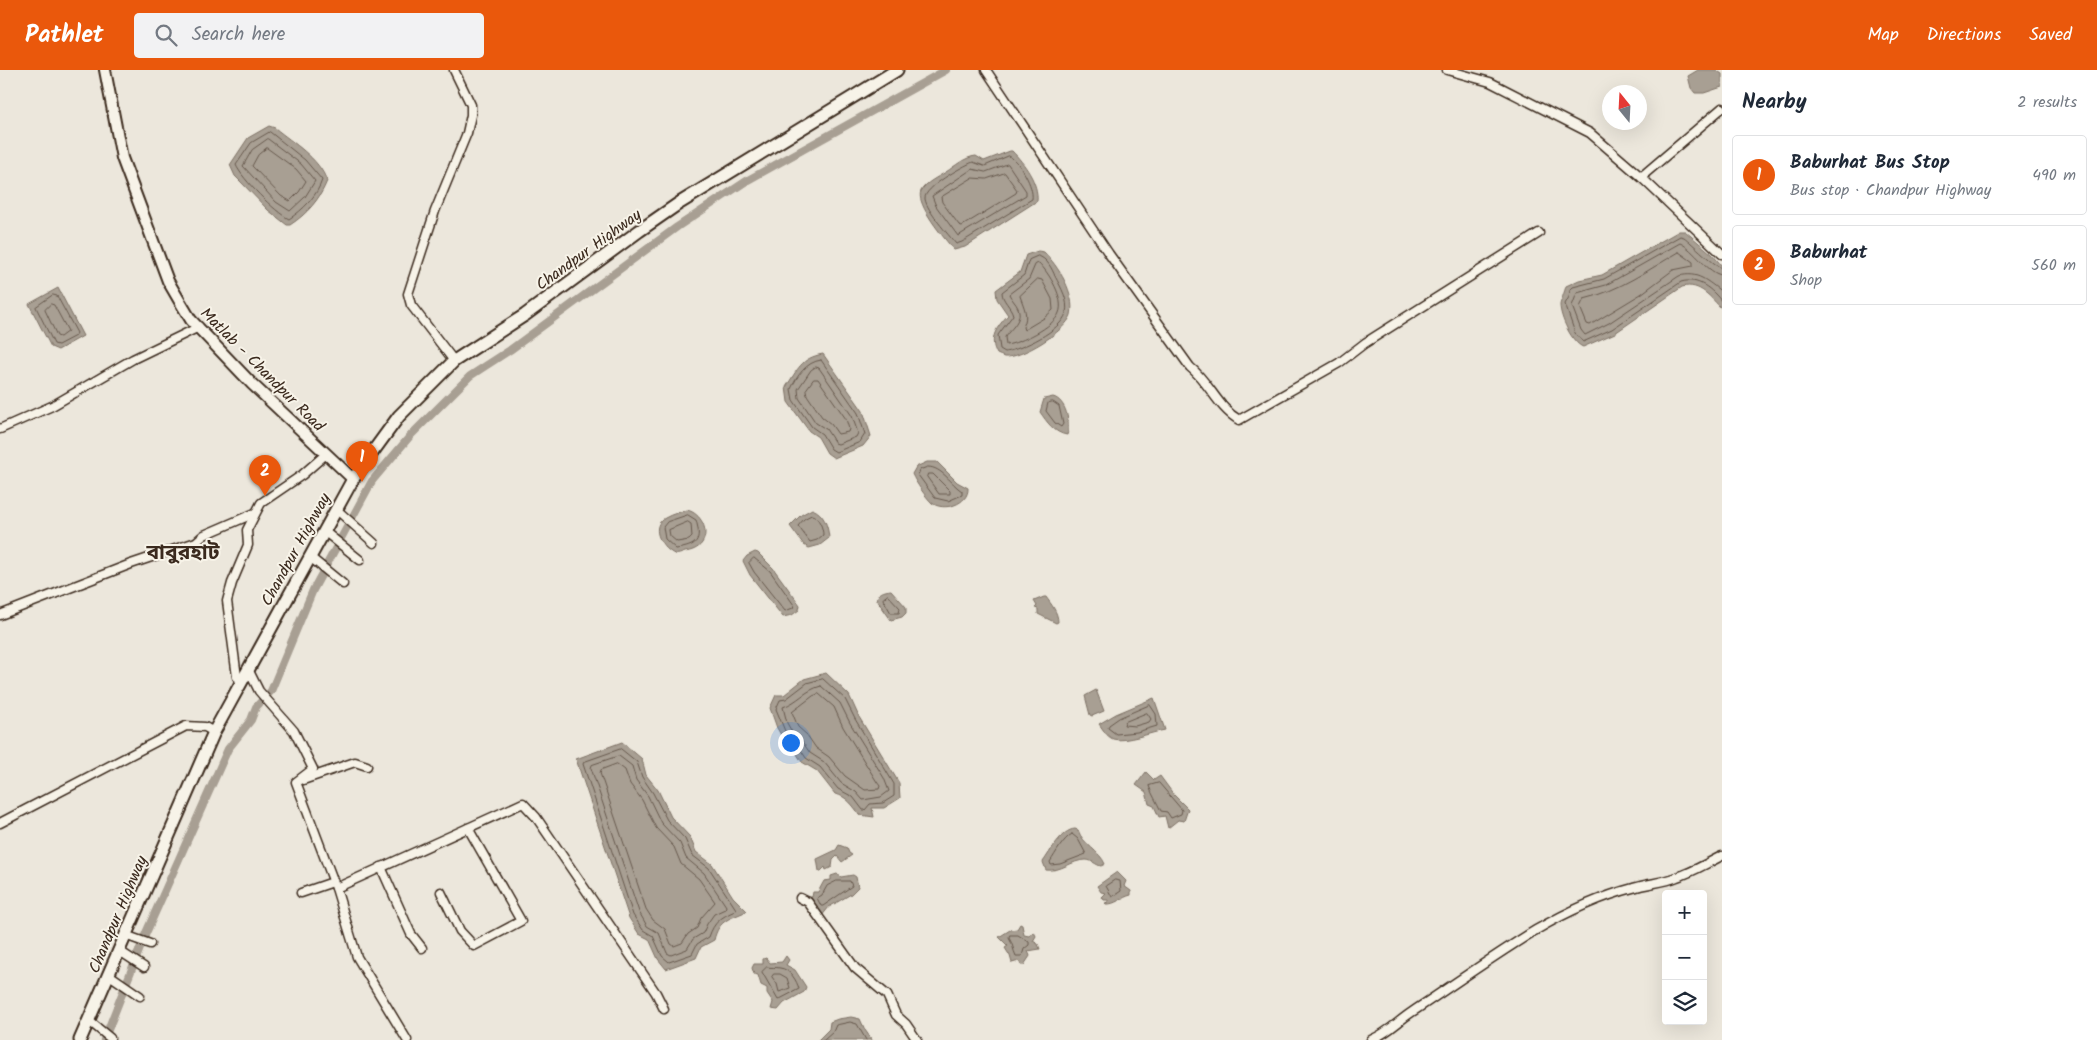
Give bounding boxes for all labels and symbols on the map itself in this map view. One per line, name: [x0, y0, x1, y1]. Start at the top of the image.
north arrow: [1602, 85, 1647, 130]
street label: Chandpur Highway: [531, 203, 647, 297]
street label: Matlab - Chandpur Road: [194, 302, 331, 439]
pin: 1: [346, 441, 378, 482]
pin: 2: [249, 455, 281, 496]
street label: Chandpur Highway: [255, 488, 338, 611]
district label: বাবুরহাট: [145, 537, 220, 570]
your location: [778, 730, 804, 756]
street label: Chandpur Highway: [82, 851, 155, 977]

